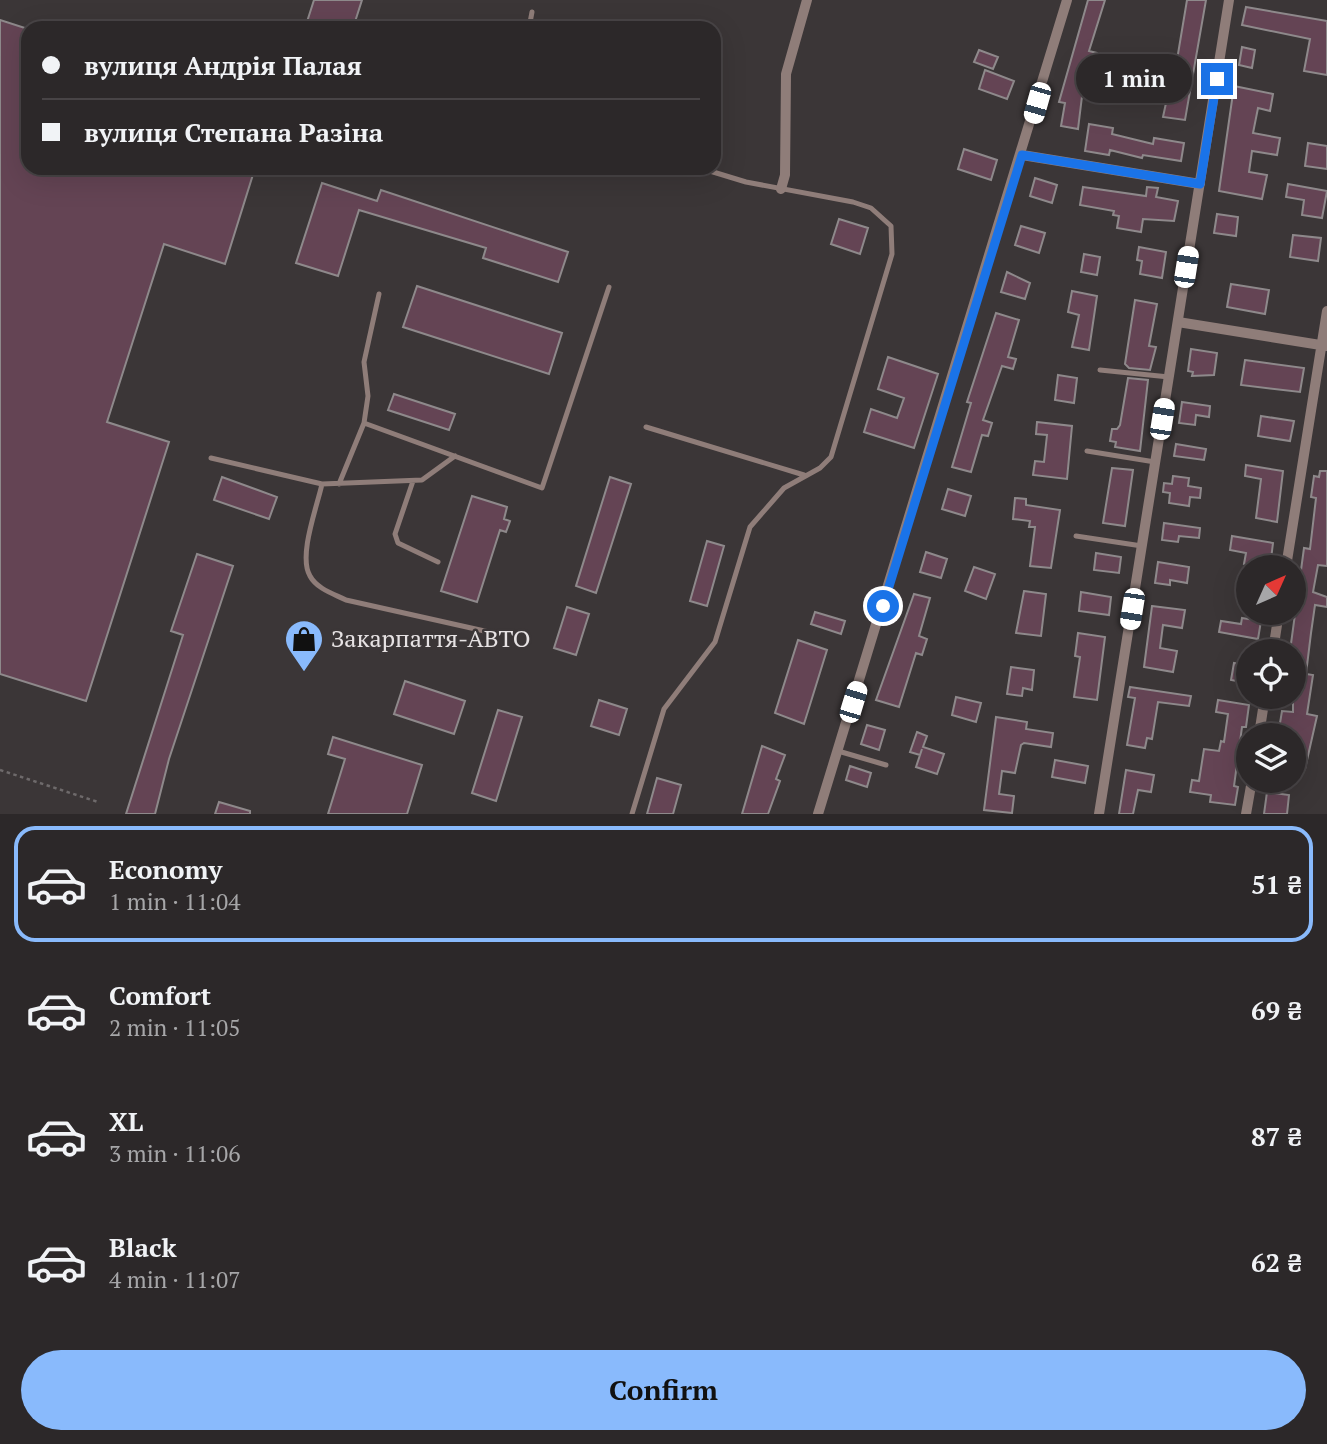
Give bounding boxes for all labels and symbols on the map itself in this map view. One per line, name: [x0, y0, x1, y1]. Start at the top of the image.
callout: 1 min: [1077, 55, 1192, 104]
route end: [1201, 63, 1233, 95]
car: [1022, 80, 1053, 126]
car: [1173, 245, 1200, 289]
car: [1149, 397, 1176, 441]
north arrow: [1236, 555, 1306, 625]
car: [1119, 587, 1146, 631]
route start: [867, 590, 899, 622]
shop icon: Закарпаття-АВТО: [283, 618, 325, 673]
place label: Закарпаття-АВТО: [331, 622, 530, 654]
car: [837, 679, 870, 725]

